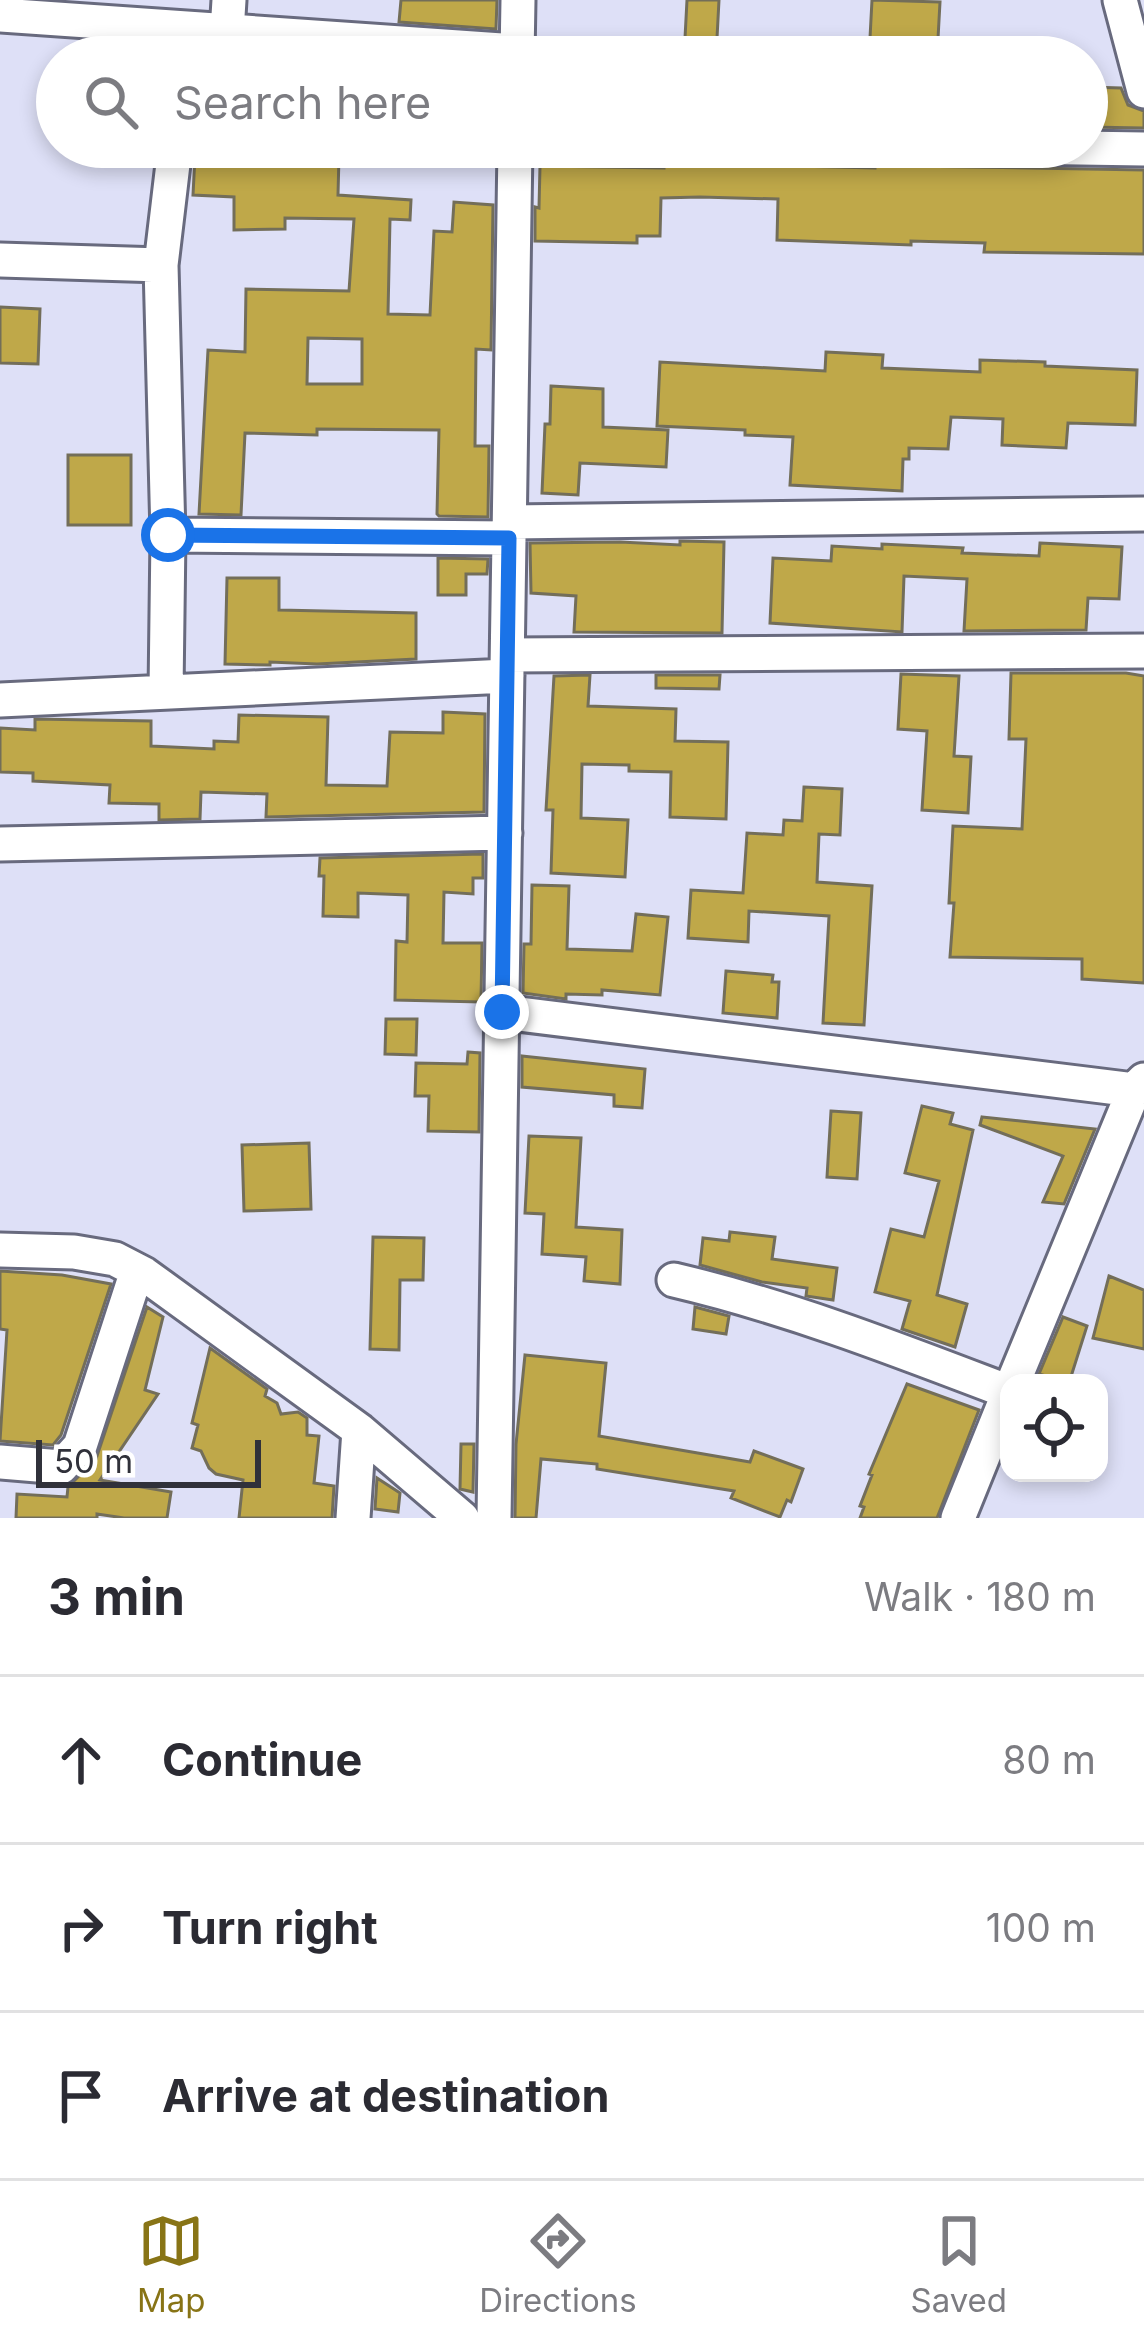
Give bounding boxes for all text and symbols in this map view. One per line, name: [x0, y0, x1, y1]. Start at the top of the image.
search box: [36, 36, 1108, 168]
icon: search: [78, 69, 144, 135]
text: Search here: [174, 75, 431, 130]
route start: [141, 508, 195, 562]
route end: [475, 985, 529, 1039]
map controls: [1000, 1374, 1108, 1482]
button: locate: [1000, 1374, 1108, 1482]
scale bar: [36, 1434, 261, 1487]
text: 50 m: [54, 1441, 133, 1481]
text: 3 min: [48, 1566, 185, 1627]
text: Walk · 180 m: [864, 1573, 1096, 1620]
icon: ahead: [48, 1727, 114, 1793]
text: Continue: [162, 1732, 362, 1787]
text: 80 m: [1002, 1736, 1096, 1783]
icon: right: [48, 1895, 114, 1961]
text: Turn right: [162, 1900, 378, 1955]
text: 100 m: [986, 1904, 1096, 1951]
icon: arrive: [48, 2063, 114, 2129]
text: Arrive at destination: [162, 2068, 609, 2123]
tab: Map: [137, 2208, 205, 2320]
tab: Directions: [479, 2208, 637, 2320]
tab: Saved: [910, 2208, 1007, 2320]

